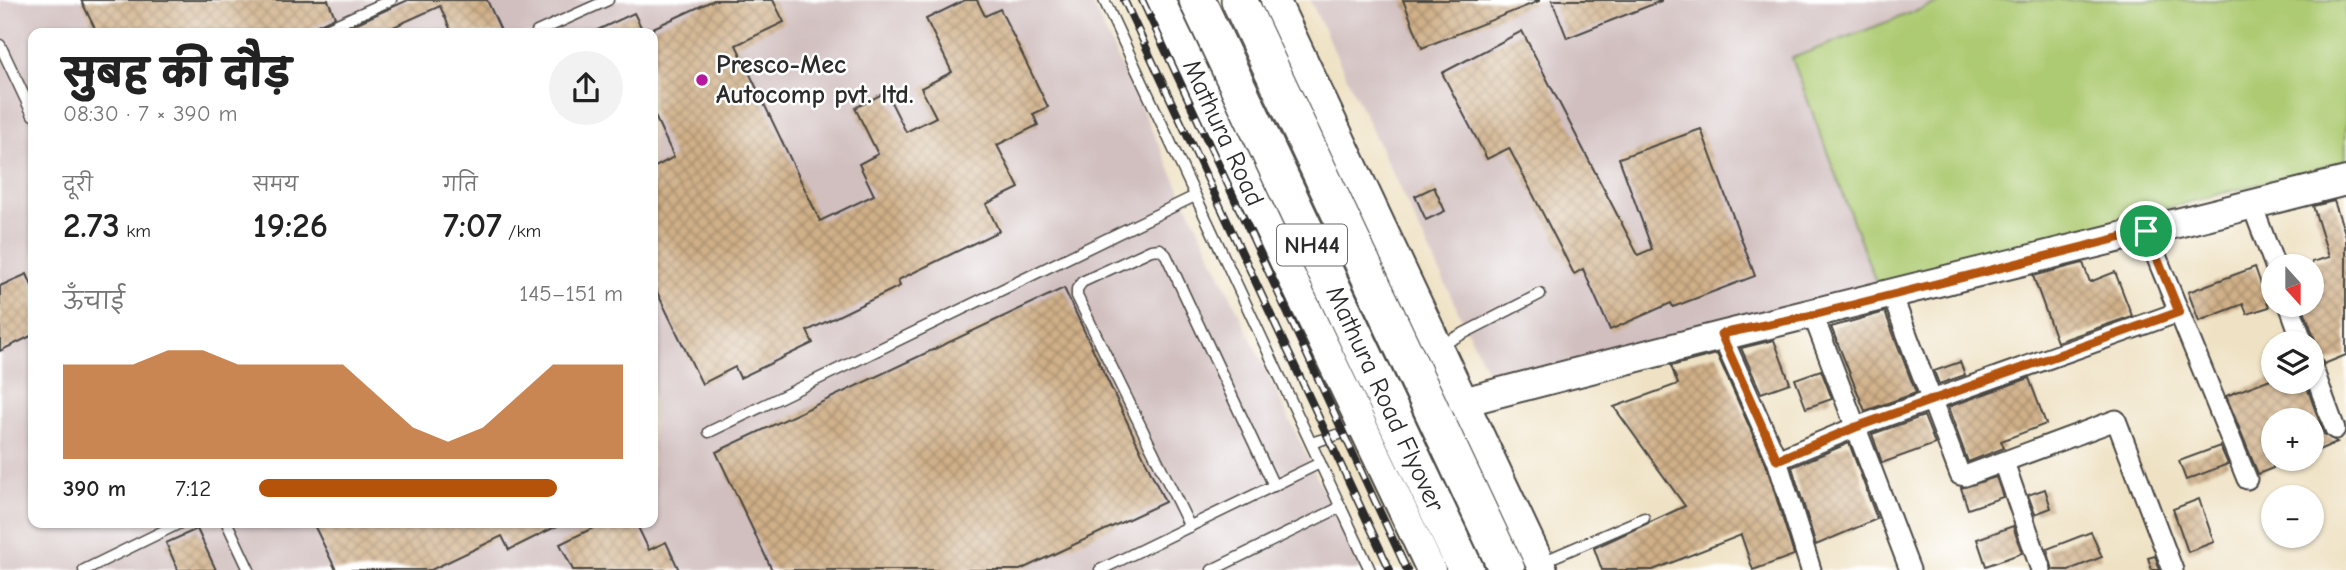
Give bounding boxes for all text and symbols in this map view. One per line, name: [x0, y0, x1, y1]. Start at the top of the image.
place label: Presco-Mec Autocomp pvt. ltd.: [716, 50, 914, 110]
button: share: [549, 51, 623, 125]
text: सुबह की दौड़: [63, 52, 291, 96]
street label: Mathura Road: [1176, 55, 1270, 211]
marker: Presco-Mec Autocomp pvt. ltd.: [694, 72, 710, 88]
text: 08:30 · 7 × 390 m: [63, 100, 238, 127]
text: दूरी: [63, 174, 93, 196]
text: समय: [253, 174, 298, 196]
text: गति: [443, 174, 478, 196]
pin: [2116, 201, 2176, 261]
text: 2.73: [63, 205, 120, 246]
text: 19:26: [253, 205, 328, 246]
text: 7:07: [443, 205, 502, 246]
icon: arrive: [2127, 212, 2165, 250]
text: km: [120, 220, 151, 242]
text: /km: [502, 220, 541, 242]
road number: NH44: [1277, 224, 1347, 266]
north arrow: [2261, 254, 2324, 317]
map controls: [2261, 254, 2324, 548]
text: 145–151 m: [519, 280, 623, 307]
street label: Mathura Road Flyover: [1319, 281, 1451, 517]
text: ऊँचाई: [63, 288, 125, 315]
button: layers: [2261, 331, 2324, 394]
button: +: [2261, 408, 2324, 471]
text: 390 m: [63, 475, 126, 502]
text: 7:12: [175, 475, 211, 502]
button: −: [2261, 485, 2324, 548]

